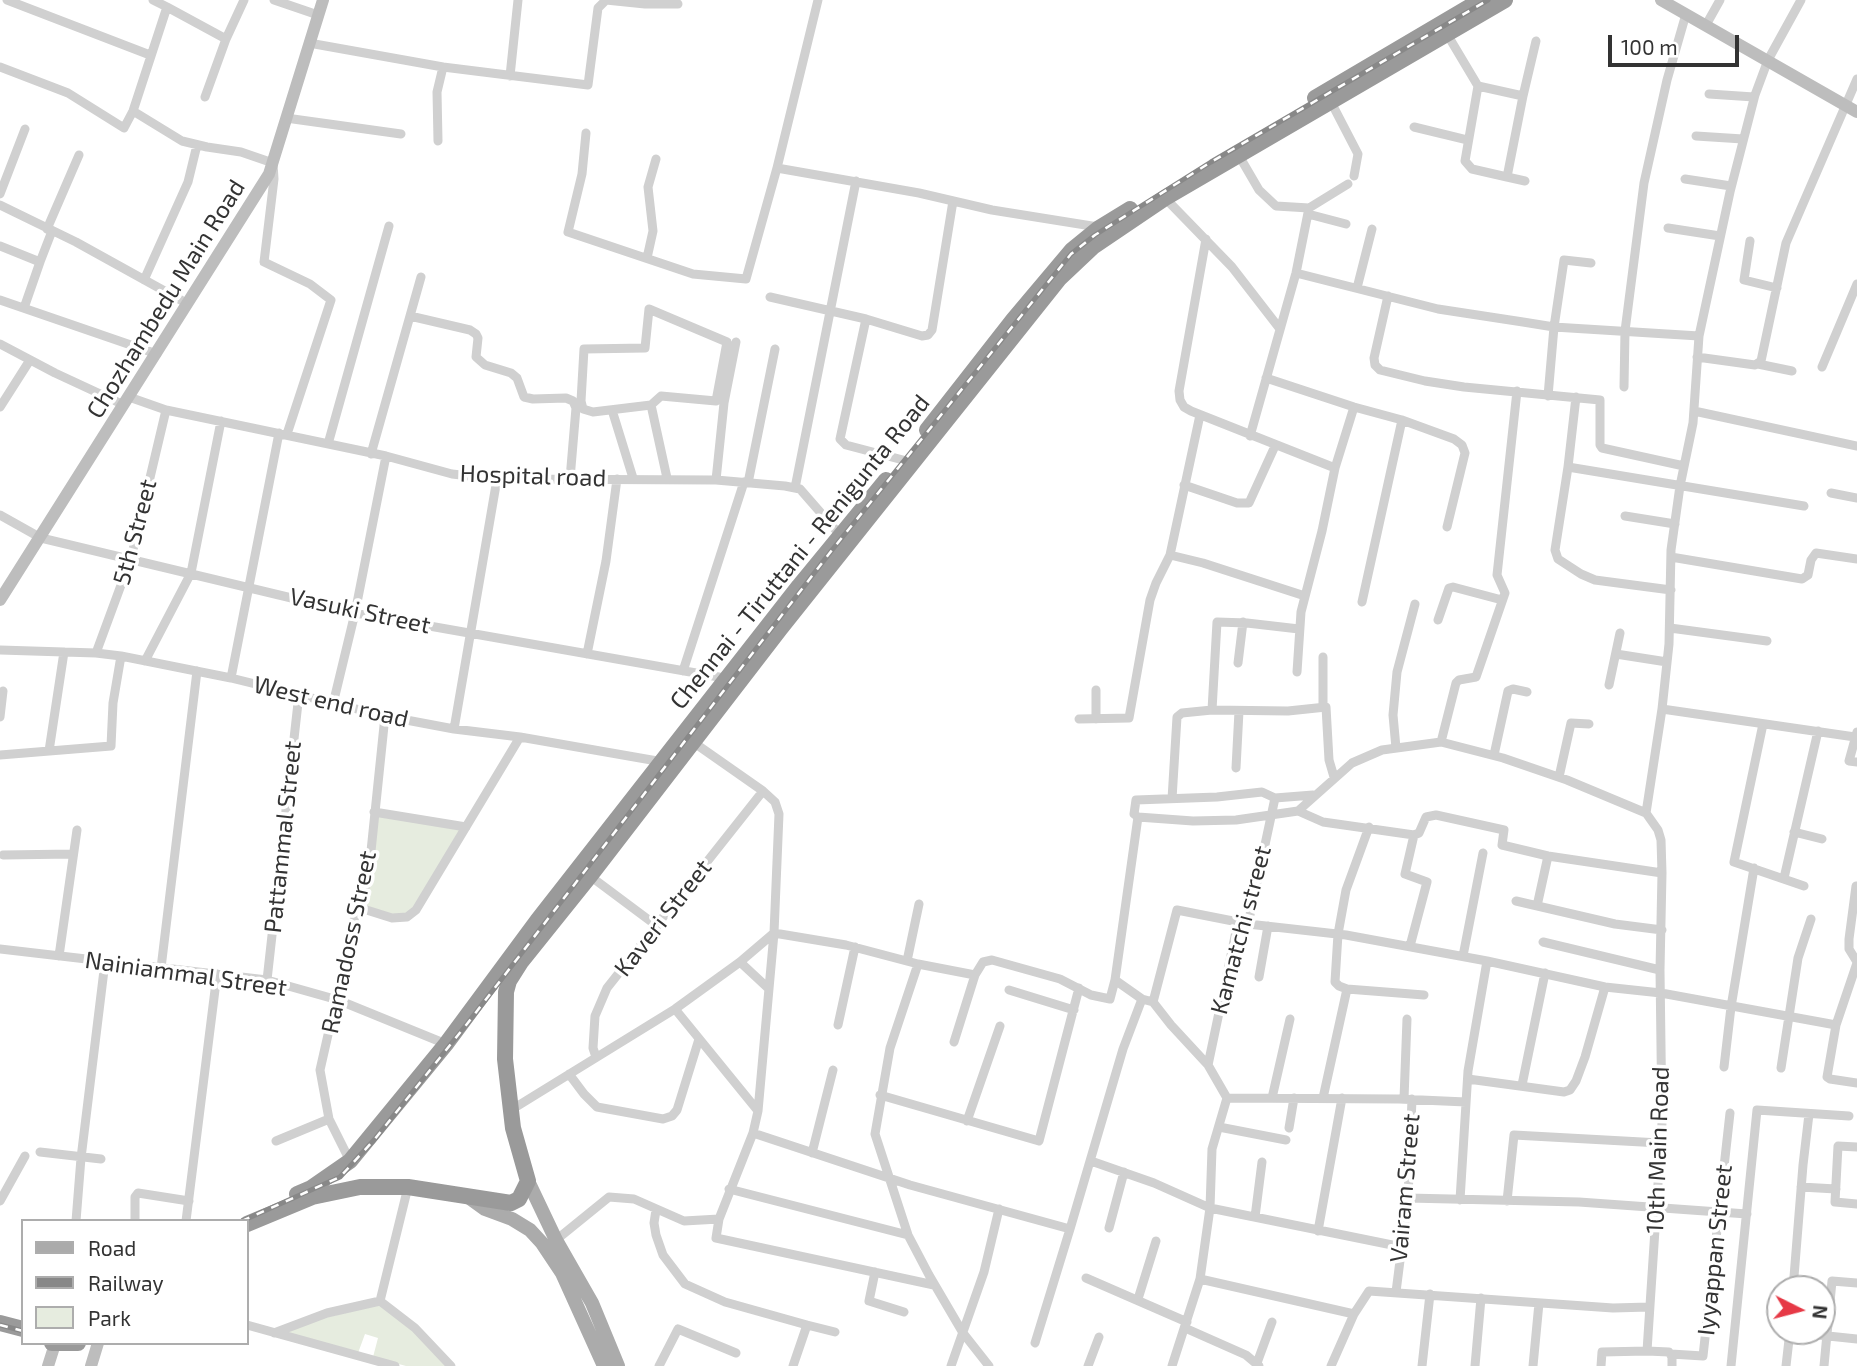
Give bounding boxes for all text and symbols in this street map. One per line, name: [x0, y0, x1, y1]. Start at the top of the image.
scale bar: [1612, 21, 1743, 65]
text: 100 m: [1621, 34, 1678, 59]
street label: Chozhambedu Main Road: [81, 174, 251, 424]
street label: Chennai - Tiruttani - Renigunta Road: [664, 389, 936, 715]
street label: Hospital road: [459, 459, 607, 493]
street label: 5th Street: [107, 476, 163, 588]
street label: Vasuki Street: [287, 582, 433, 640]
street label: West end road: [251, 670, 411, 734]
street label: Pattammal Street: [259, 739, 307, 935]
street label: Kamatchi street: [1205, 843, 1277, 1017]
street label: Ramadoss Street: [316, 848, 382, 1036]
street label: Kaveri Street: [608, 854, 718, 982]
street label: Nainiammal Street: [83, 946, 289, 1002]
street label: 10th Main Road: [1641, 1066, 1675, 1234]
street label: Vairam Street: [1384, 1113, 1426, 1263]
street label: Iyyappan Street: [1692, 1163, 1738, 1337]
legend: [21, 1219, 248, 1345]
text: Road: [88, 1235, 136, 1260]
text: Railway: [88, 1270, 164, 1295]
north arrow: [1766, 1275, 1836, 1345]
text: N: [1808, 1304, 1833, 1320]
text: Park: [88, 1305, 131, 1330]

